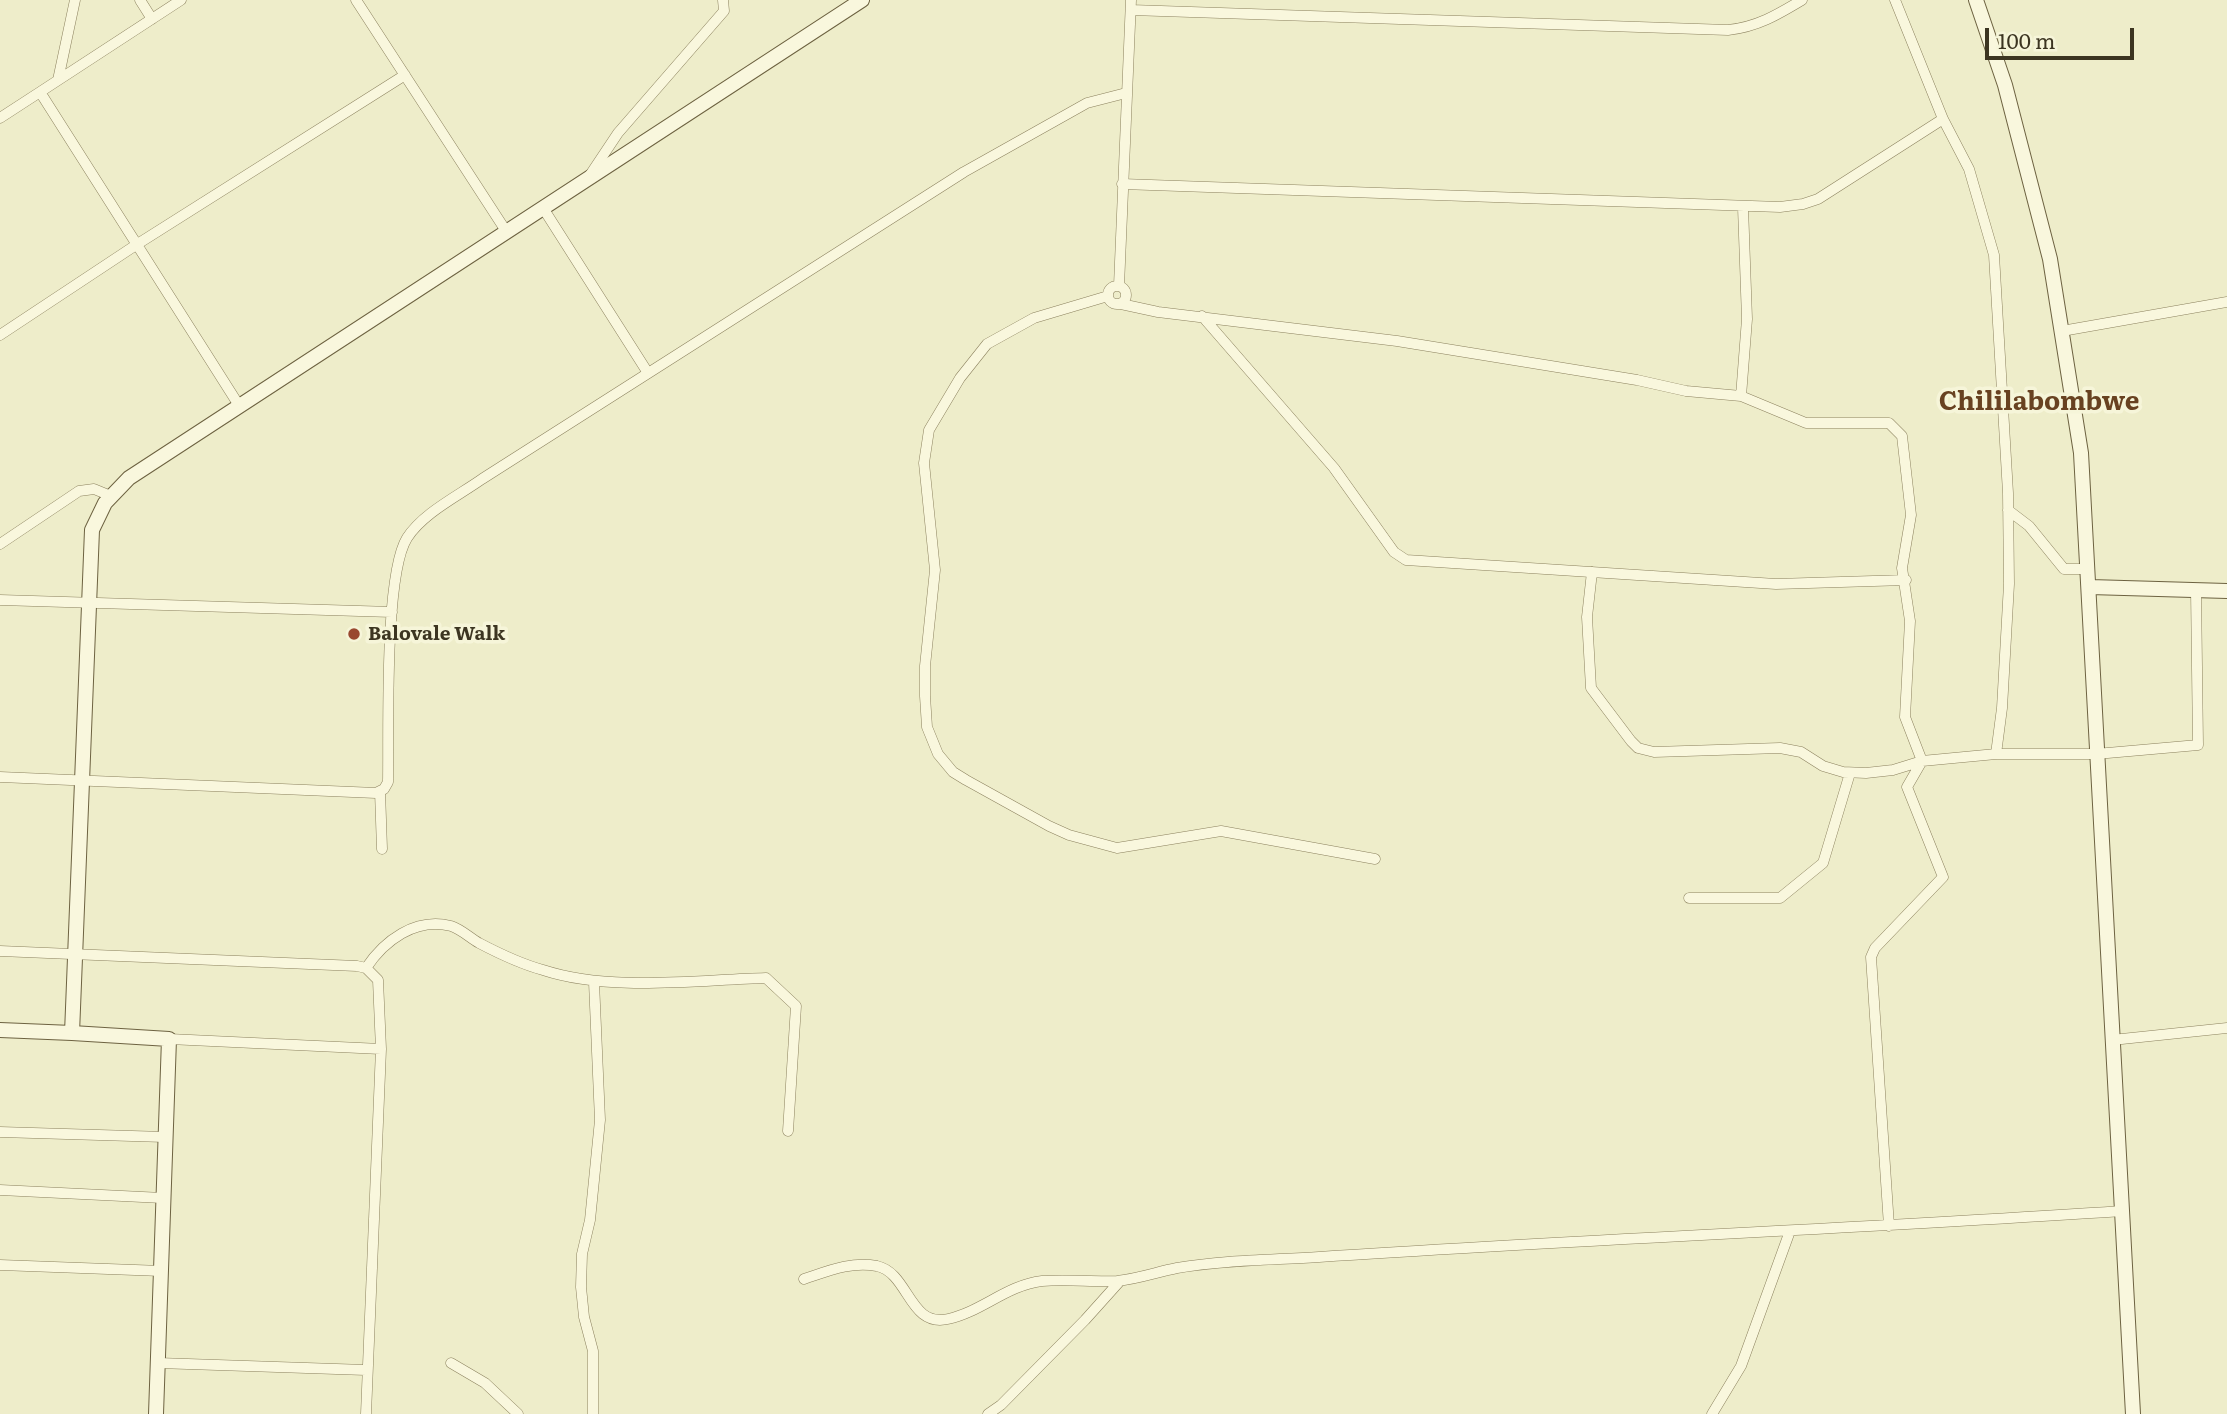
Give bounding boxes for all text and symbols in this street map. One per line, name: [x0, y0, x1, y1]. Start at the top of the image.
scale bar: [1989, 14, 2138, 58]
text: 100 m: [1998, 24, 2055, 55]
district label: Chililabombwe: [1939, 386, 2139, 418]
place label: Balovale Walk: [368, 623, 505, 645]
marker: Balovale Walk: [346, 626, 362, 642]

